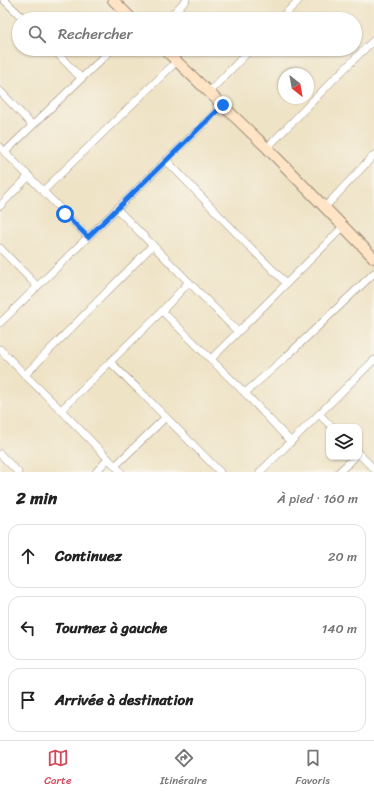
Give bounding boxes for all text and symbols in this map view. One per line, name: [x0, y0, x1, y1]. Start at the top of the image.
search box: [12, 12, 362, 56]
text: Rechercher: [58, 21, 133, 47]
icon: search: [26, 23, 48, 45]
north arrow: [278, 68, 314, 104]
route end: [214, 96, 232, 114]
route start: [56, 205, 74, 223]
map controls: [326, 424, 362, 460]
button: layers: [326, 424, 362, 460]
text: 2 min: [16, 483, 57, 513]
text: À pied · 160 m: [277, 487, 358, 510]
text: Continuez: [55, 543, 122, 569]
icon: ahead: [17, 545, 39, 567]
text: 20 m: [328, 545, 357, 568]
text: Tournez à gauche: [55, 615, 167, 641]
icon: left: [17, 617, 39, 639]
text: 140 m: [322, 617, 357, 640]
text: Arrivée à destination: [55, 687, 193, 713]
icon: arrive: [17, 689, 39, 711]
tab: Carte: [44, 747, 72, 790]
tab: Itinéraire: [160, 747, 207, 790]
tab: Favoris: [295, 747, 330, 790]

